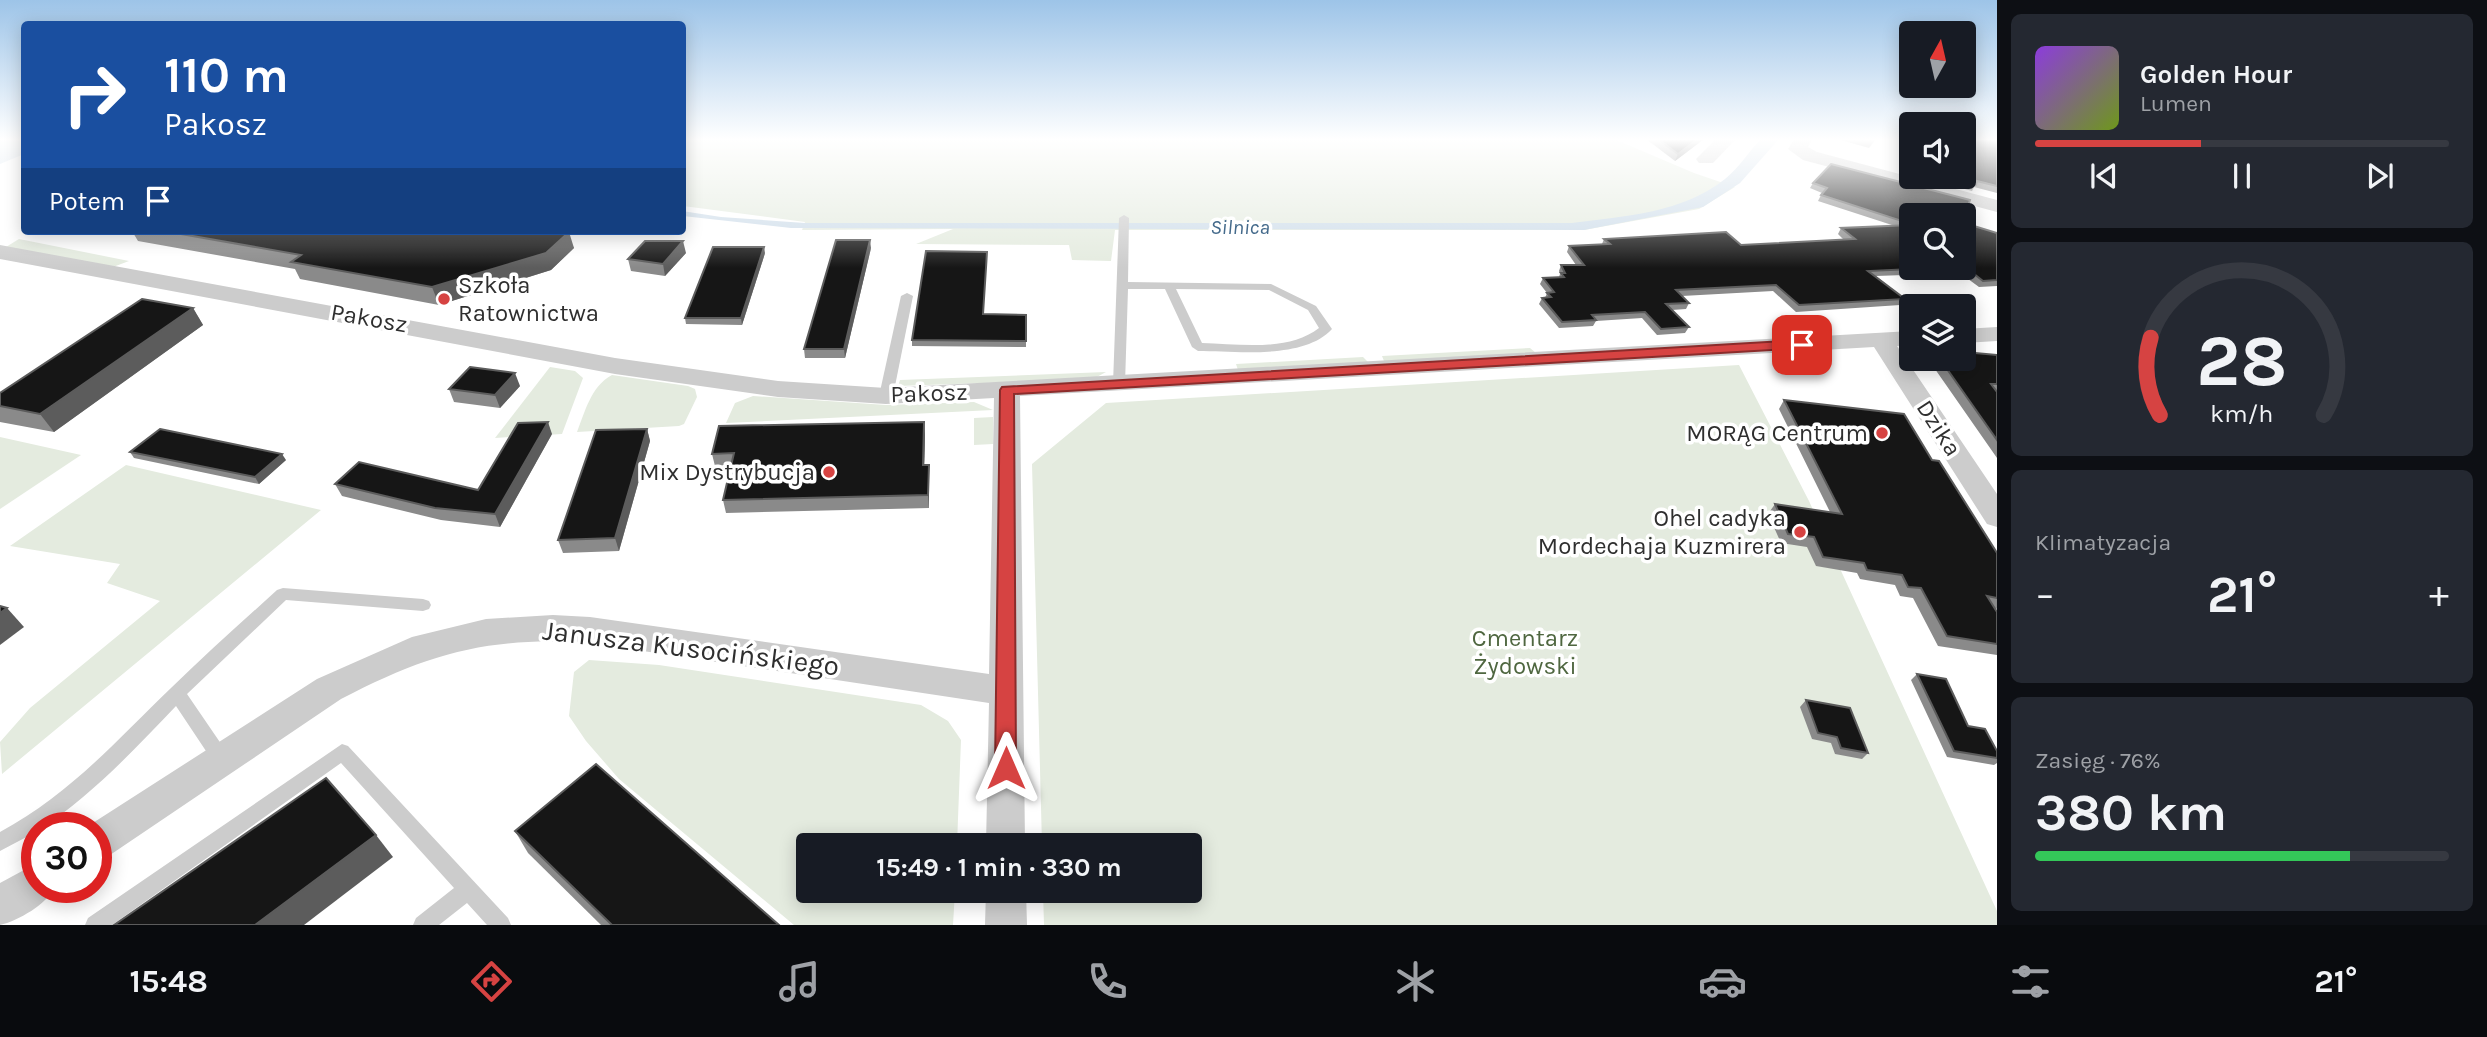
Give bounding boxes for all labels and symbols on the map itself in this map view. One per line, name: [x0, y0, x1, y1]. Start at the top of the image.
north arrow: [1899, 21, 1976, 98]
water label: Silnica: [1210, 215, 1270, 239]
place label: Szkoła Ratownictwa: [458, 271, 599, 327]
marker: Szkoła Ratownictwa: [436, 291, 452, 307]
street label: Pakosz: [329, 298, 409, 338]
pin: [1772, 315, 1832, 375]
street label: Pakosz: [890, 378, 968, 408]
street label: Dzika: [1911, 395, 1967, 461]
place label: MORĄG Centrum: [1686, 419, 1868, 447]
marker: MORĄG Centrum: [1874, 425, 1890, 441]
place label: Mix Dystrybucja: [639, 458, 815, 486]
marker: Mix Dystrybucja: [821, 464, 837, 480]
place label: Ohel cadyka Mordechaja Kuzmirera: [1538, 504, 1786, 560]
marker: Ohel cadyka Mordechaja Kuzmirera: [1792, 524, 1808, 540]
street label: Janusza Kusocińskiego: [541, 613, 841, 683]
park label: Cmentarz Żydowski: [1472, 624, 1578, 680]
position arrow: [969, 731, 1043, 805]
speed limit sign: 30: [21, 812, 112, 903]

